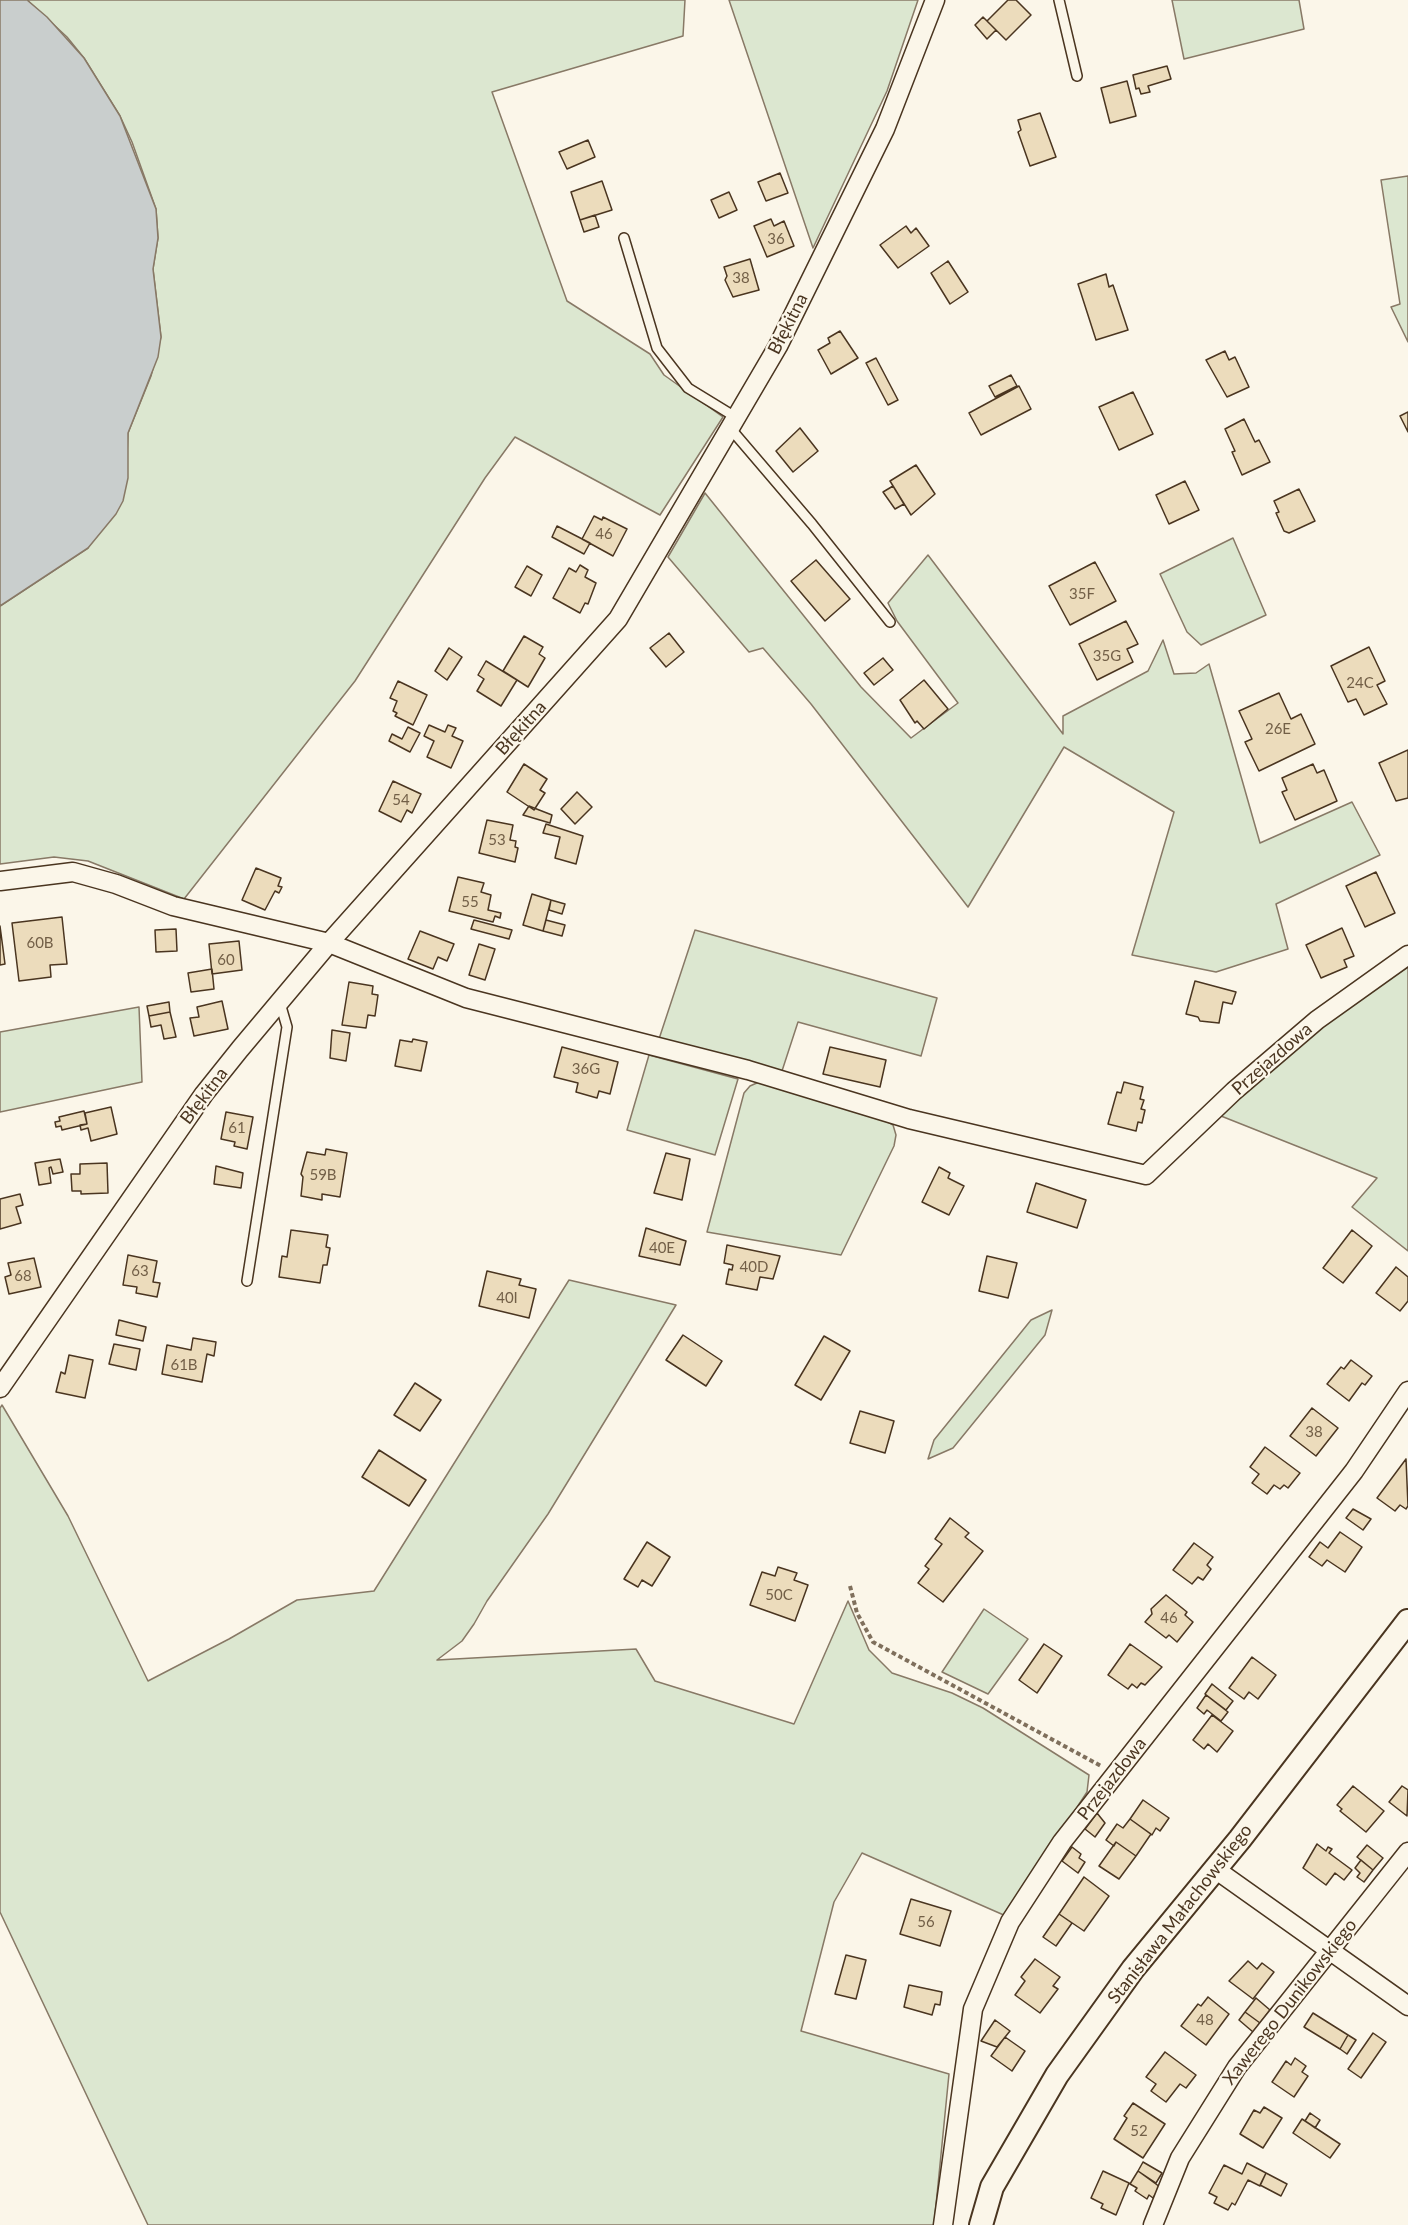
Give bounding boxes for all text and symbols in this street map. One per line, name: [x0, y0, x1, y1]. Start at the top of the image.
house number: 36: [767, 230, 785, 248]
house number: 38: [732, 269, 750, 287]
street label: Błękitna: [764, 290, 812, 358]
house number: 46: [595, 525, 613, 543]
house number: 35F: [1069, 585, 1095, 603]
house number: 35G: [1093, 647, 1121, 665]
house number: 24C: [1346, 674, 1374, 692]
street label: Błękitna: [491, 696, 551, 760]
house number: 26E: [1265, 720, 1291, 738]
house number: 54: [392, 791, 410, 809]
house number: 53: [488, 831, 506, 849]
house number: 55: [461, 893, 479, 911]
house number: 60B: [26, 934, 54, 952]
house number: 60: [217, 951, 235, 969]
street label: Przejazdowa: [1228, 1018, 1316, 1100]
house number: 36G: [572, 1060, 600, 1078]
street label: Błękitna: [176, 1063, 232, 1129]
house number: 61: [228, 1119, 246, 1137]
house number: 59B: [309, 1166, 337, 1184]
house number: 40E: [649, 1239, 675, 1257]
house number: 40D: [740, 1258, 768, 1276]
house number: 63: [131, 1262, 149, 1280]
house number: 68: [14, 1267, 32, 1285]
house number: 40I: [496, 1289, 518, 1307]
house number: 61B: [170, 1356, 198, 1374]
house number: 38: [1305, 1423, 1323, 1441]
house number: 50C: [765, 1586, 793, 1604]
house number: 46: [1160, 1609, 1178, 1627]
street label: Przejazdowa: [1073, 1733, 1151, 1825]
street label: Stanisława Małachowskiego: [1103, 1820, 1257, 2008]
house number: 56: [917, 1913, 935, 1931]
street label: Xawerego Dunikowskiego: [1219, 1915, 1361, 2089]
house number: 48: [1196, 2011, 1214, 2029]
house number: 52: [1130, 2122, 1148, 2140]

